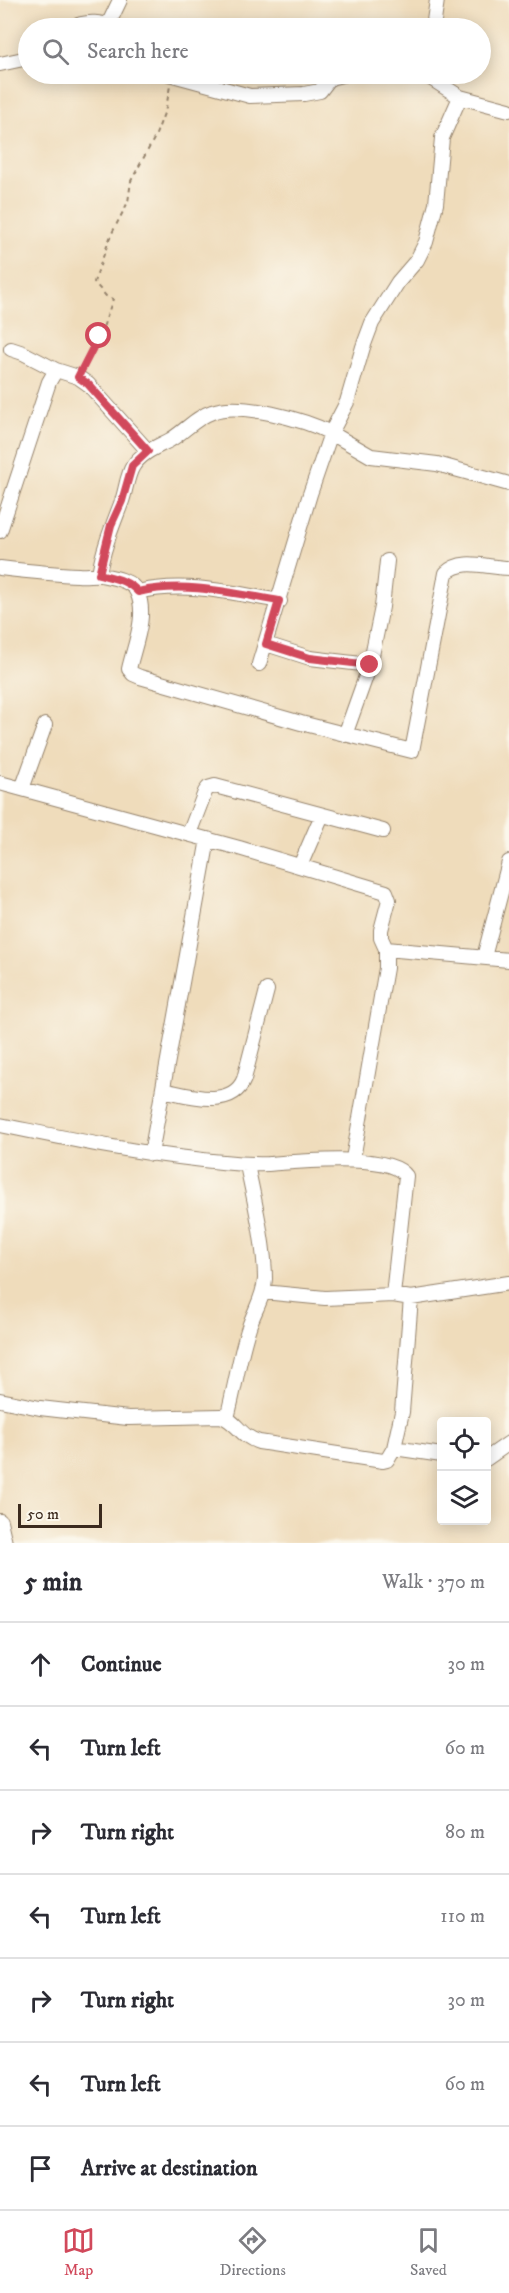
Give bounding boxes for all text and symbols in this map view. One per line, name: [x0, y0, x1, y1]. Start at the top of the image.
search box: [18, 18, 491, 84]
icon: search: [39, 35, 72, 68]
text: Search here: [87, 38, 189, 65]
route start: [85, 322, 111, 348]
route end: [356, 651, 382, 677]
map controls: [437, 1417, 491, 1525]
button: locate: [437, 1417, 491, 1471]
button: layers: [437, 1471, 491, 1525]
scale bar: [18, 1501, 102, 1528]
text: 50 m: [27, 1504, 59, 1524]
text: 5 min: [24, 1566, 82, 1599]
text: Walk · 370 m: [382, 1570, 485, 1595]
icon: ahead: [24, 1648, 57, 1681]
text: Continue: [81, 1651, 162, 1678]
text: 30 m: [447, 1652, 485, 1677]
icon: left: [24, 1732, 57, 1765]
text: Turn left: [81, 1735, 161, 1762]
text: 60 m: [445, 1736, 485, 1761]
icon: right: [24, 1816, 57, 1849]
text: Turn right: [81, 1819, 174, 1846]
text: 80 m: [445, 1820, 485, 1845]
icon: left: [24, 1900, 57, 1933]
text: Turn left: [81, 1903, 161, 1930]
text: 110 m: [440, 1904, 485, 1929]
icon: right: [24, 1984, 57, 2017]
text: Turn right: [81, 1987, 174, 2014]
text: 30 m: [447, 1988, 485, 2013]
icon: left: [24, 2068, 57, 2101]
text: Turn left: [81, 2071, 161, 2098]
text: 60 m: [445, 2072, 485, 2097]
icon: arrive: [24, 2152, 57, 2185]
text: Arrive at destination: [81, 2155, 258, 2182]
tab: Map: [62, 2224, 95, 2280]
tab: Directions: [219, 2224, 286, 2280]
tab: Saved: [410, 2224, 447, 2280]

